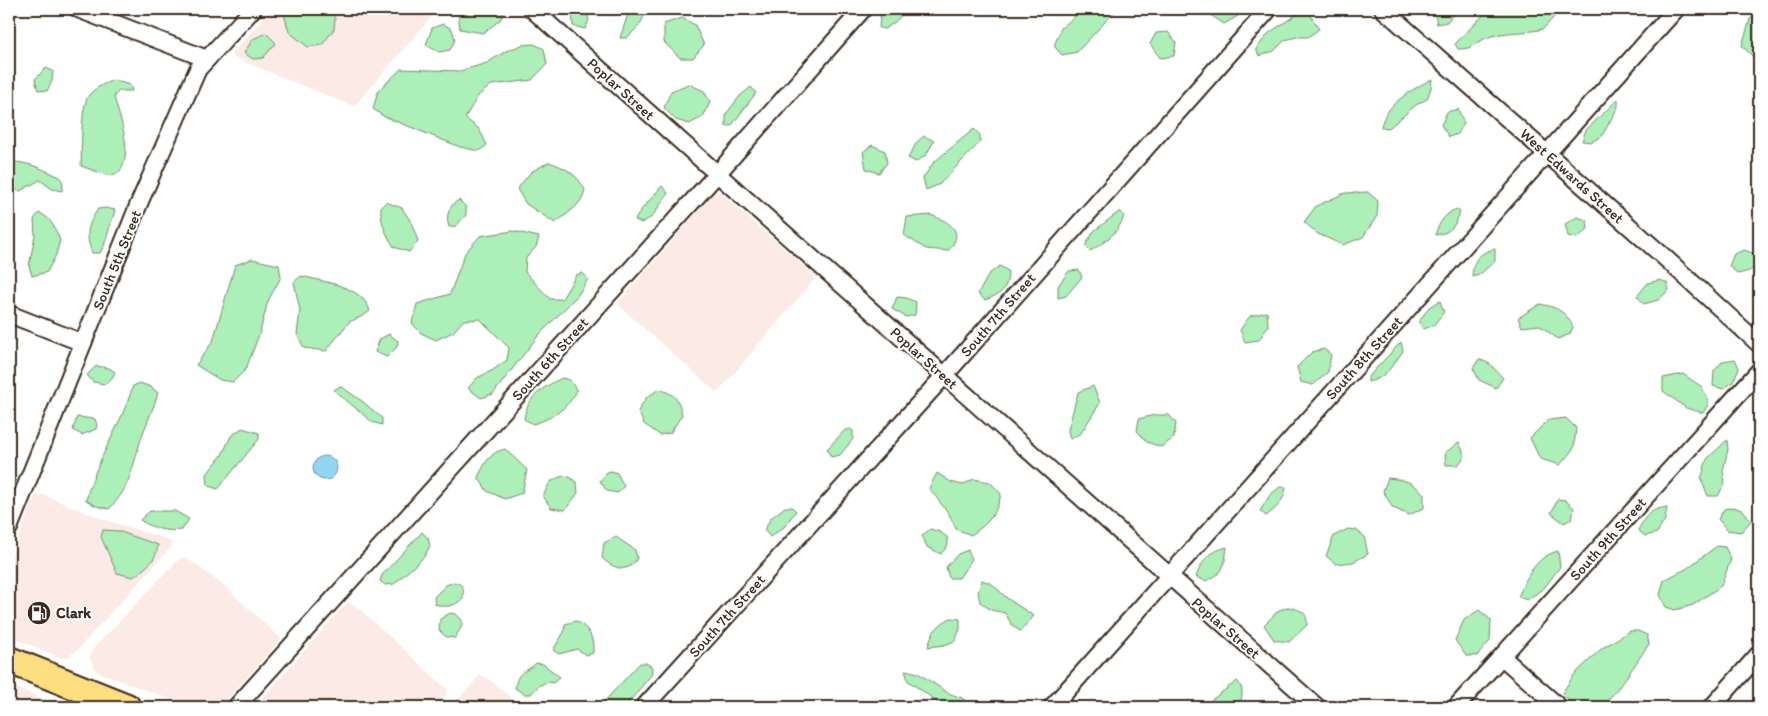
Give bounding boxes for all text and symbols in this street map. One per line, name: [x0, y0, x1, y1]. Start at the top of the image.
street label: Poplar Street: [584, 54, 659, 124]
street label: West Edwards Street: [1516, 125, 1628, 228]
street label: South 5th Street: [89, 207, 145, 312]
street label: South 7th Street: [957, 269, 1040, 361]
street label: South 8th Street: [1322, 312, 1406, 403]
street label: South 6th Street: [508, 313, 592, 404]
street label: Poplar Street: [887, 323, 962, 393]
street label: South 9th Street: [1566, 493, 1650, 584]
street label: South 7th Street: [685, 571, 769, 661]
street label: Poplar Street: [1188, 594, 1264, 663]
fuel station icon: Clark: [26, 600, 52, 626]
place label: Clark: [56, 604, 91, 622]

